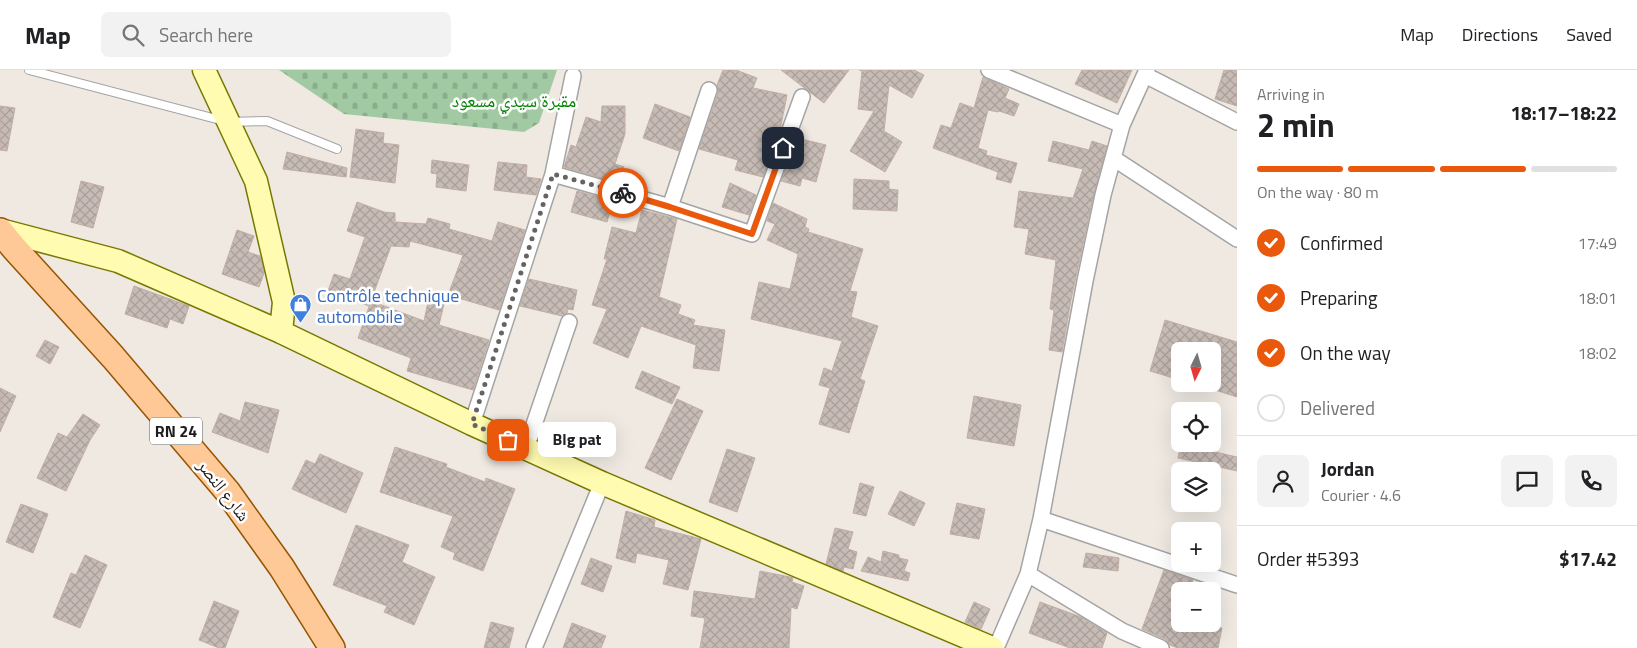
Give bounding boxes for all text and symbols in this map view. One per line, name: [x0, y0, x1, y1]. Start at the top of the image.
search box: [101, 12, 451, 57]
text: Map: [25, 17, 71, 53]
text: Search here: [159, 20, 253, 49]
icon: search: [119, 21, 147, 49]
text: Map: [1400, 21, 1434, 48]
text: Directions: [1462, 21, 1538, 48]
text: Saved: [1566, 21, 1612, 48]
text: Arriving in: [1257, 82, 1325, 106]
park label: مقبرة سيدي مسعود: [452, 87, 576, 115]
text: 18:17–18:22: [1510, 98, 1617, 127]
text: 2 min: [1257, 101, 1335, 149]
pin: [762, 127, 804, 169]
icon: home: [769, 134, 797, 162]
courier: [598, 168, 648, 218]
icon: bike: [609, 179, 637, 207]
text: On the way · 80 m: [1257, 180, 1379, 204]
text: Confirmed: [1300, 228, 1383, 257]
icon: check: [1257, 229, 1285, 257]
text: 17:49: [1578, 231, 1617, 255]
place label: Contrôle technique automobile: [317, 282, 459, 330]
text: Preparing: [1300, 283, 1377, 312]
icon: check: [1257, 284, 1285, 312]
text: 18:01: [1578, 286, 1617, 310]
shop icon: Contrôle technique automobile: [289, 293, 313, 324]
text: On the way: [1300, 338, 1391, 367]
icon: check: [1257, 339, 1285, 367]
text: 18:02: [1578, 341, 1617, 365]
north arrow: [1171, 342, 1221, 392]
map controls: [1171, 342, 1221, 632]
text: Delivered: [1300, 393, 1375, 422]
button: locate: [1171, 402, 1221, 452]
road number: RN 24: [150, 418, 202, 444]
pin: [487, 419, 529, 461]
callout: Blg pat: [538, 422, 616, 458]
icon: bag: [494, 426, 522, 454]
text: Blg pat: [553, 427, 601, 451]
street label: شارع النصر: [190, 452, 257, 527]
text: Jordan: [1321, 454, 1374, 483]
button: person: [1257, 455, 1309, 507]
button: chat: [1501, 455, 1553, 507]
button: phone: [1565, 455, 1617, 507]
button: layers: [1171, 462, 1221, 512]
text: Courier · 4.6: [1321, 483, 1401, 507]
button: +: [1171, 522, 1221, 572]
text: Order #5393: [1257, 544, 1359, 573]
text: $17.42: [1559, 544, 1617, 573]
button: −: [1171, 582, 1221, 632]

